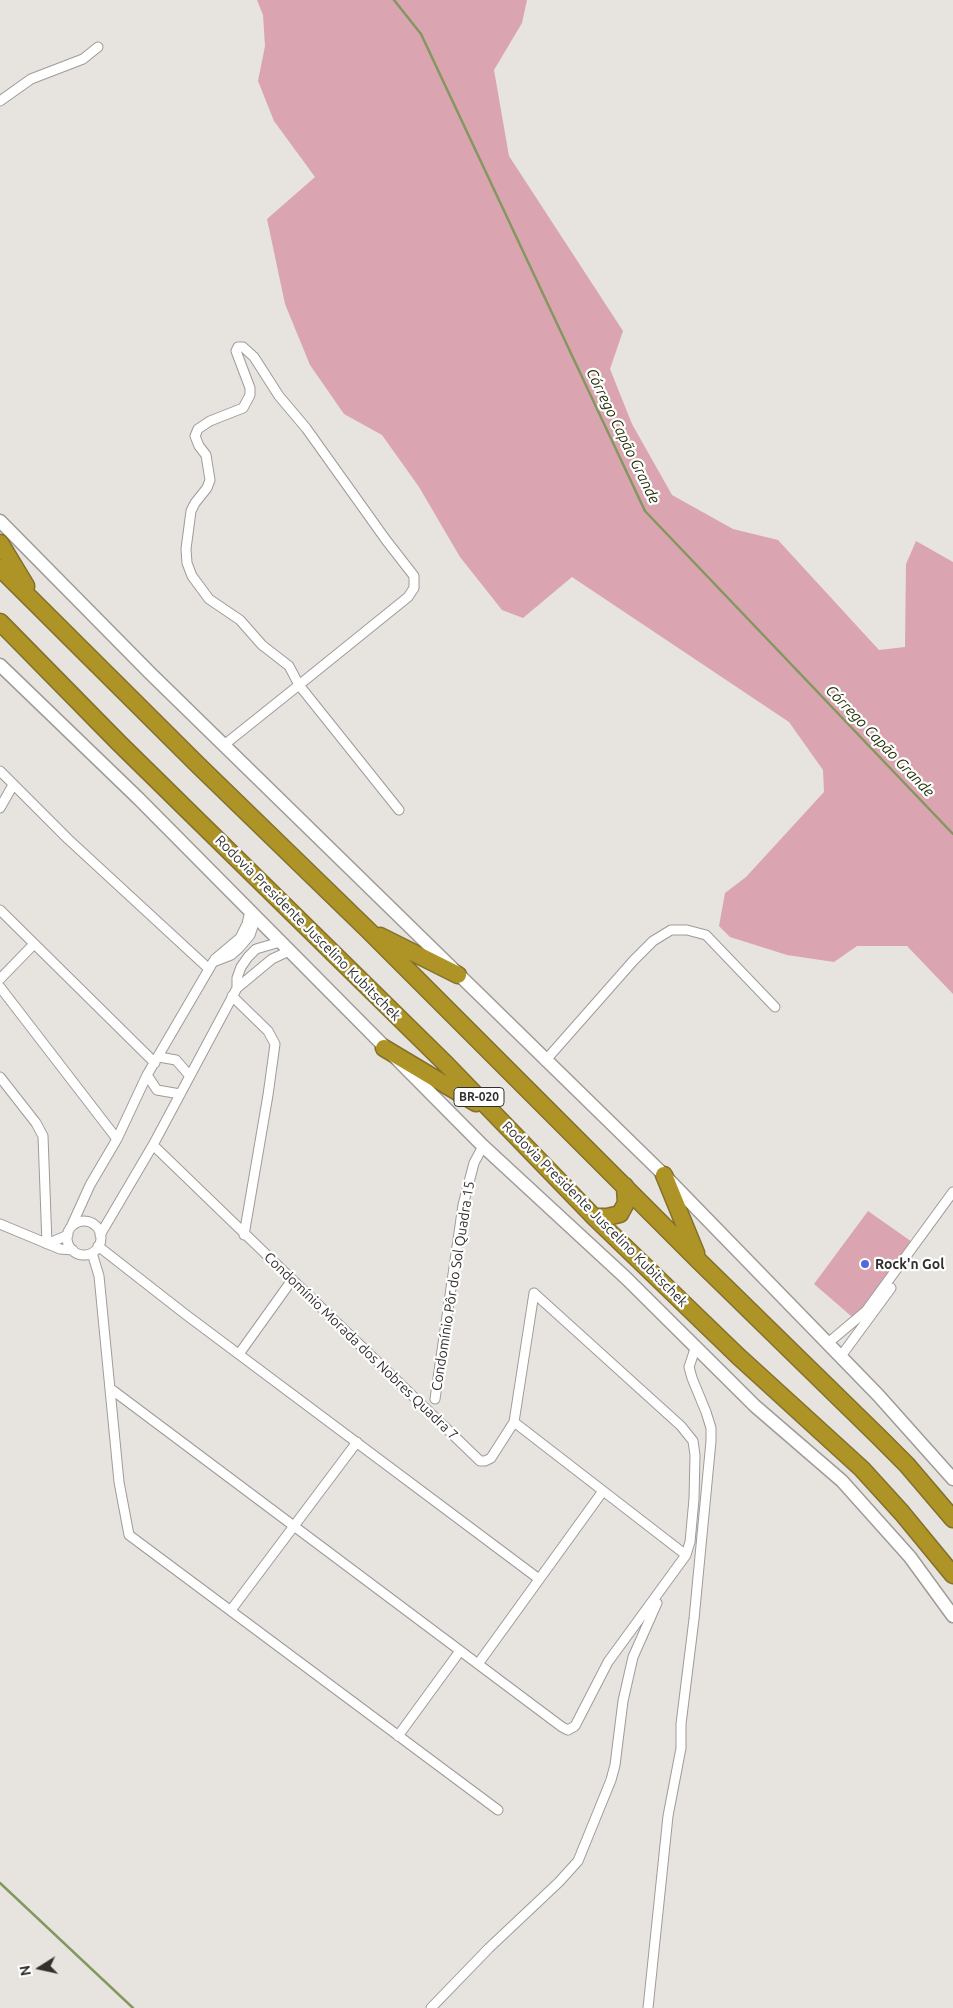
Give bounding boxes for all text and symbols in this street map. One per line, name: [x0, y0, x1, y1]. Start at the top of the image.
water label: Córrego Capão Grande: [582, 365, 664, 507]
water label: Córrego Capão Grande: [822, 681, 938, 801]
street label: Rodovia Presidente Juscelino Kubitschek: [212, 832, 404, 1024]
road number: BR-020: [454, 1088, 504, 1106]
street label: Rodovia Presidente Juscelino Kubitschek: [499, 1118, 691, 1310]
street label: Condomínio Pôr do Sol Quadra 15: [428, 1180, 478, 1392]
street label: Condomínio Morada dos Nobres Quadra 7: [261, 1249, 461, 1443]
place label: Rock'n Gol: [875, 1256, 944, 1272]
marker: Rock'n Gol: [859, 1258, 871, 1270]
north arrow: [15, 1943, 65, 1993]
text: N: [16, 1964, 34, 1977]

